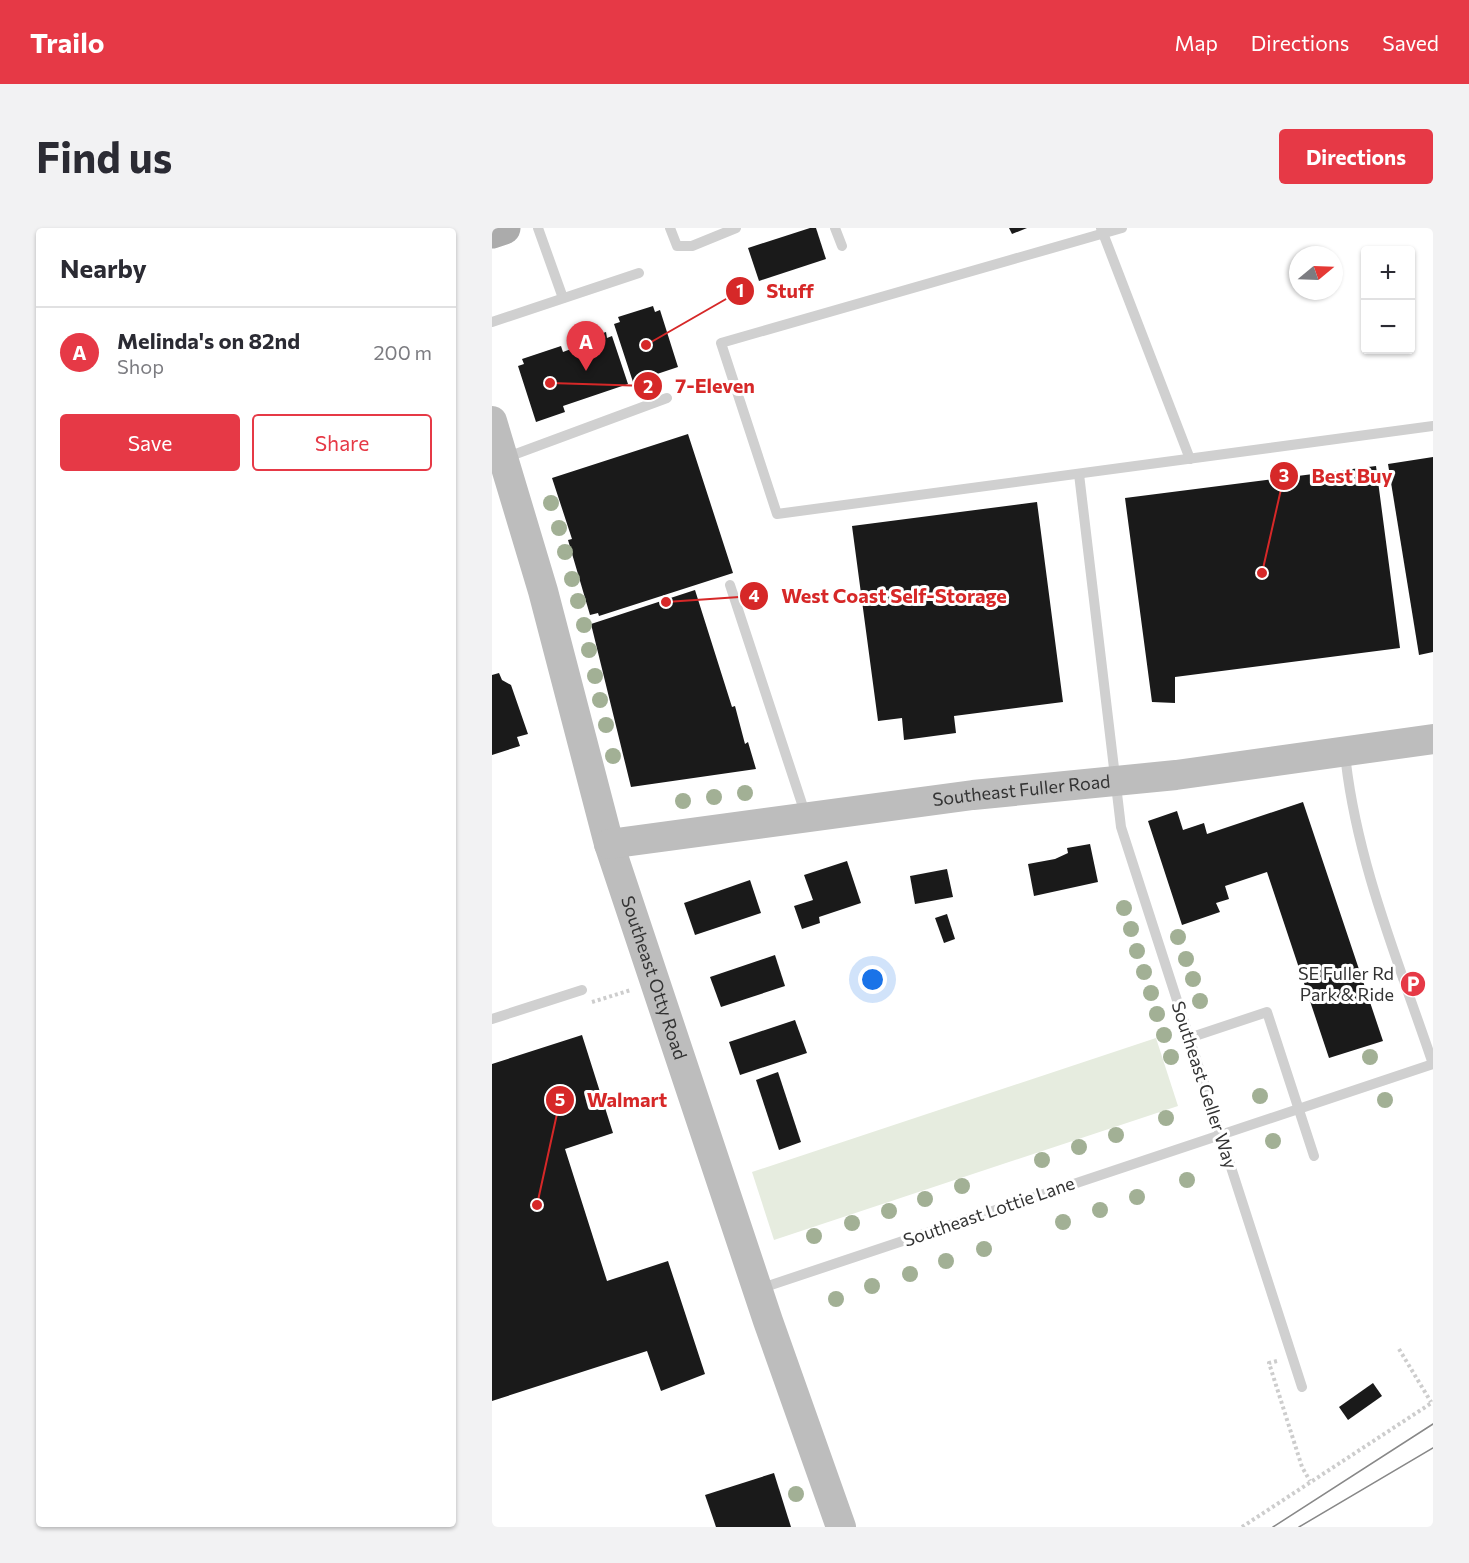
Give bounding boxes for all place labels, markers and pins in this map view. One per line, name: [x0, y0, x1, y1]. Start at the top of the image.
callout: Stuff: [725, 272, 826, 310]
pin: A: [566, 322, 605, 371]
callout: 7-Eleven: [633, 367, 766, 405]
callout: Best Buy: [1269, 457, 1404, 495]
callout: West Coast Self-Storage: [739, 577, 1019, 615]
place label: SE Fuller Rd Park & Ride: [1298, 962, 1394, 1005]
parking icon: SE Fuller Rd Park & Ride: [1398, 969, 1428, 999]
callout: Walmart: [545, 1081, 679, 1119]

